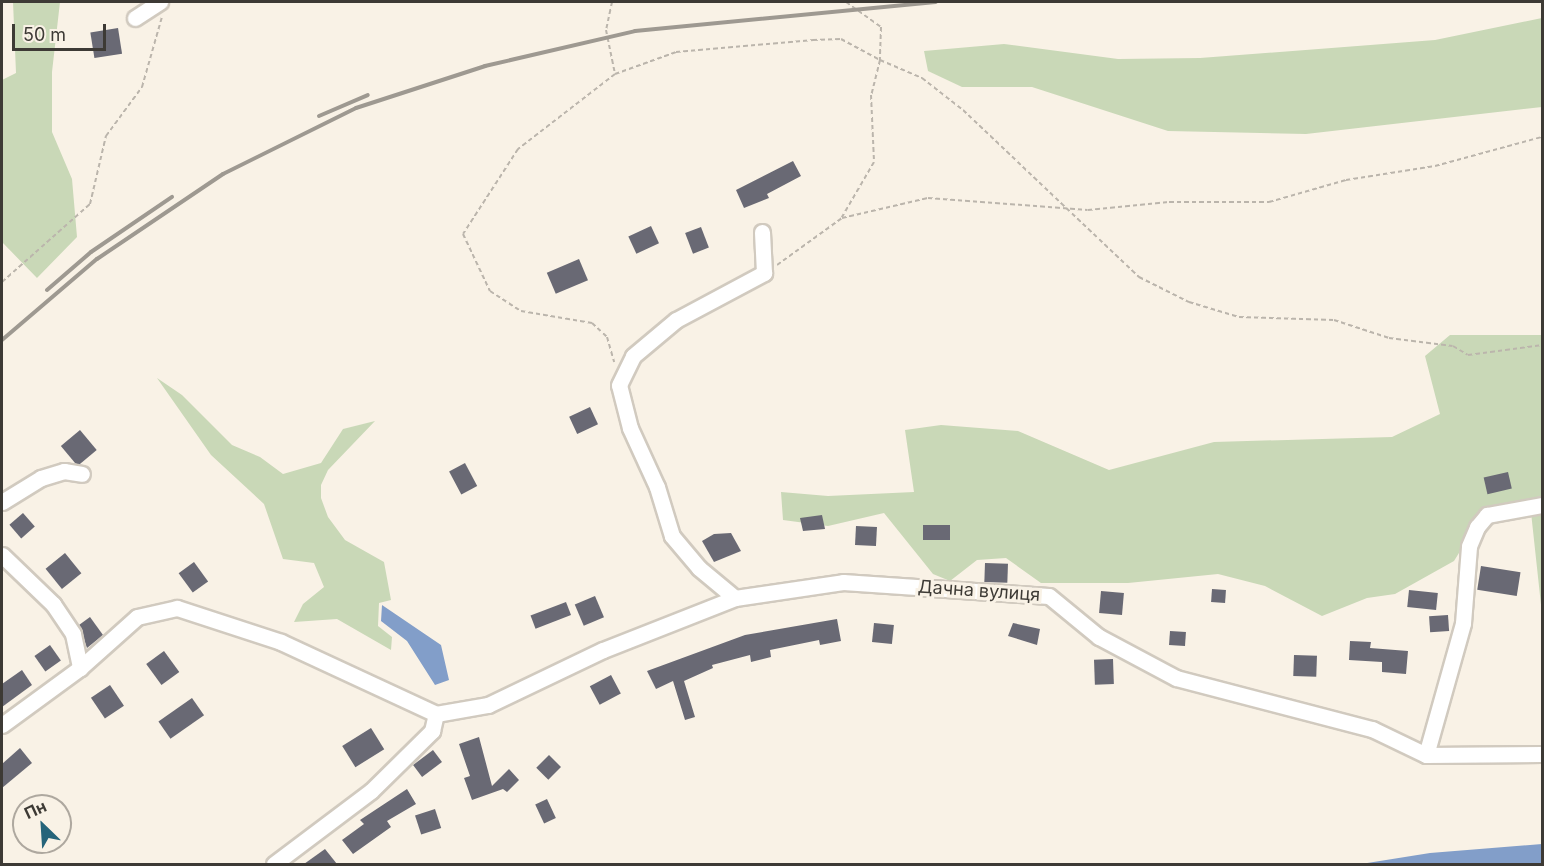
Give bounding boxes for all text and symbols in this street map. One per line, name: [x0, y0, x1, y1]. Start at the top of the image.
scale bar: [15, 12, 110, 50]
text: 50 m: [23, 24, 66, 45]
street label: Дачна вулиця: [917, 576, 1041, 606]
north arrow: [12, 794, 72, 854]
text: Пн: [21, 796, 49, 823]

